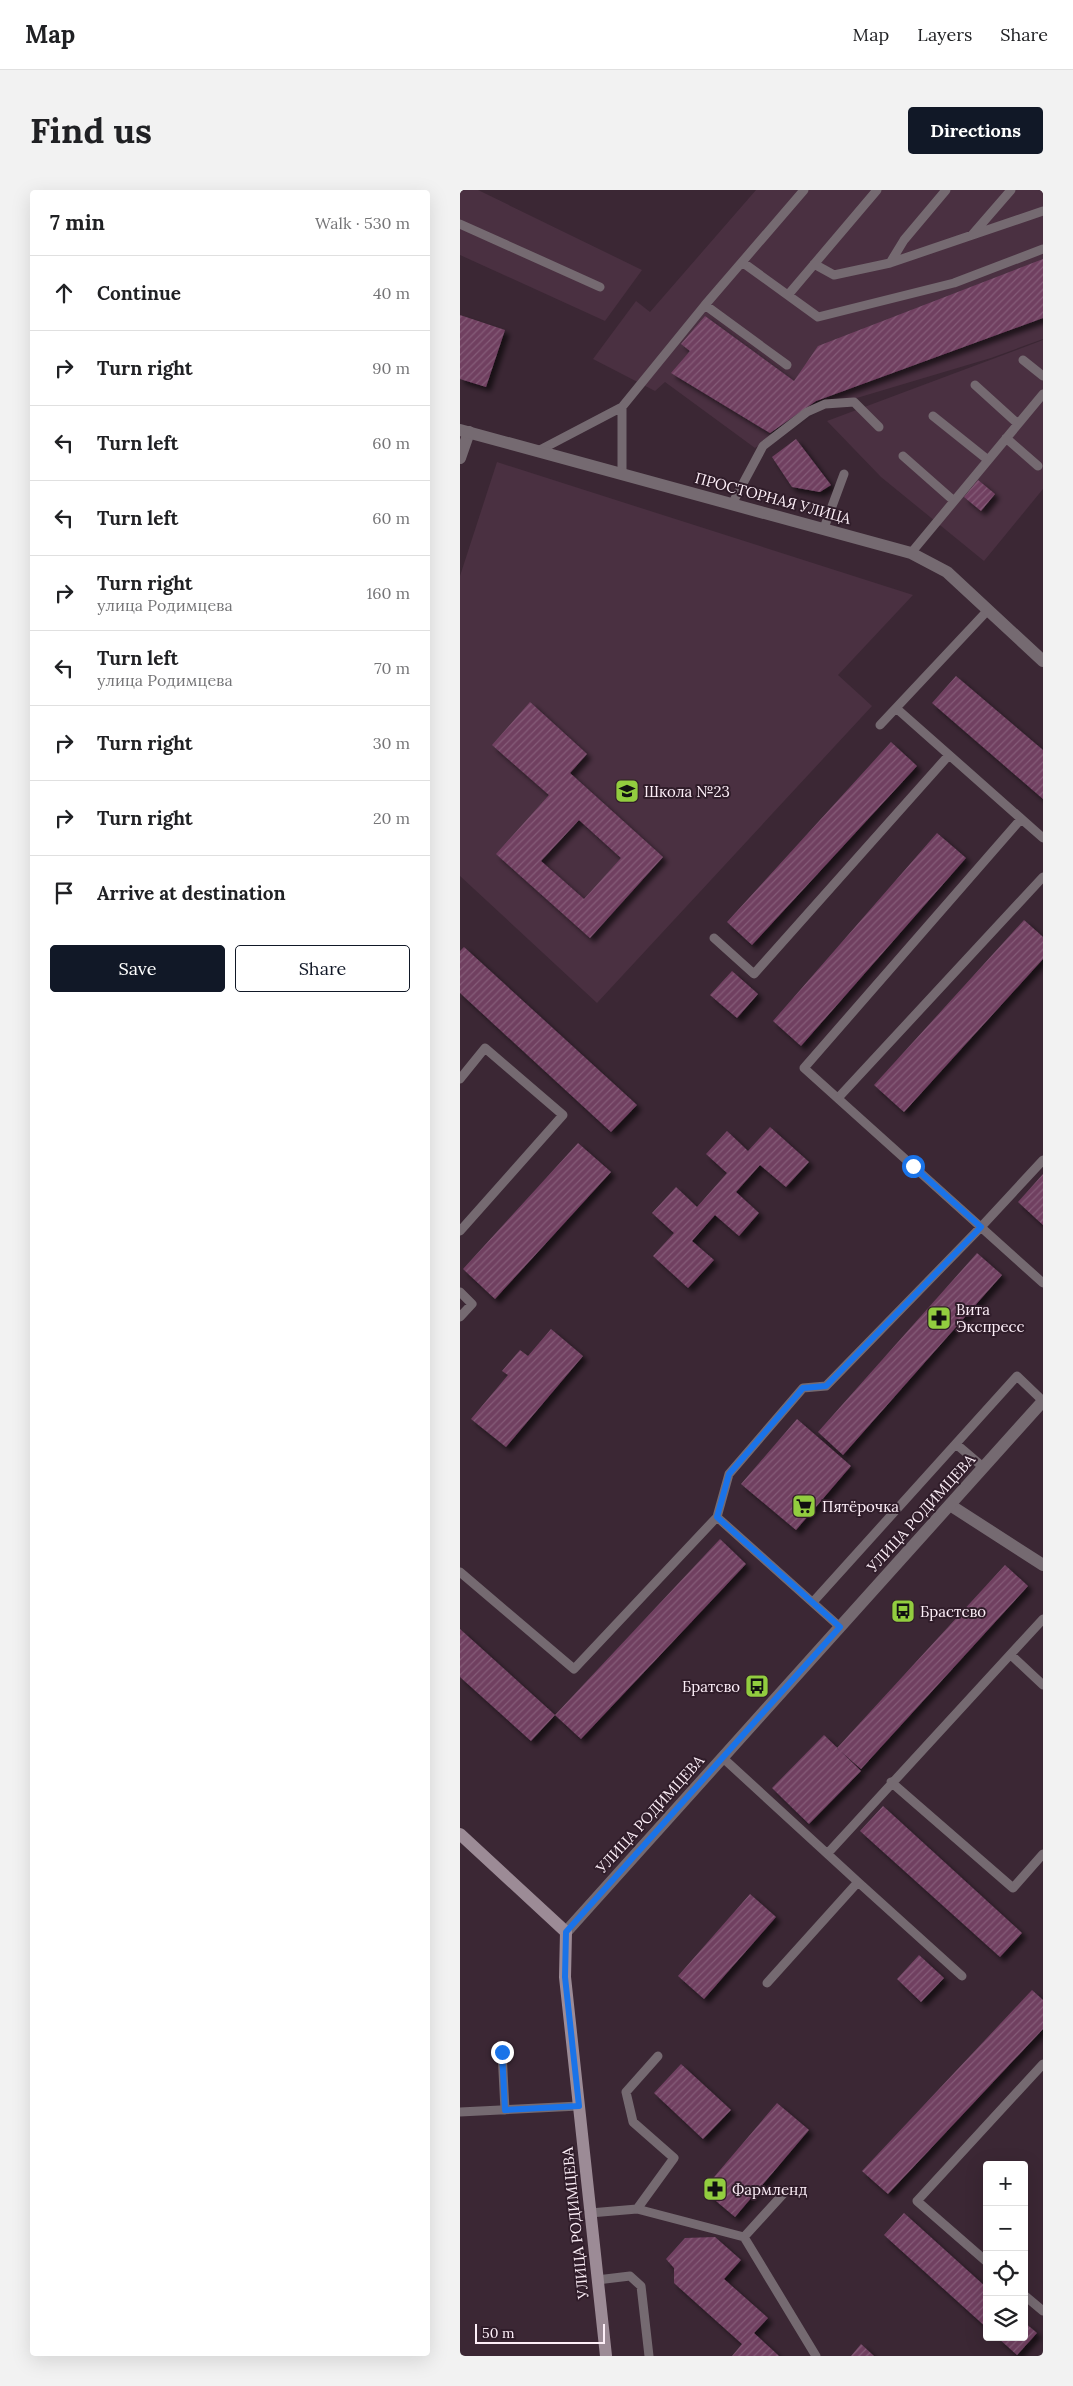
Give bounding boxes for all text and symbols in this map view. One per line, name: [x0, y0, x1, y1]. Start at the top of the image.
text: Map: [25, 19, 75, 50]
text: Map: [853, 23, 889, 46]
text: Layers: [917, 23, 972, 46]
text: Share: [1000, 23, 1048, 46]
button: Directions: [908, 107, 1043, 154]
text: Find us: [30, 108, 152, 153]
text: 7 min: [50, 209, 105, 236]
text: Walk · 530 m: [315, 213, 410, 233]
icon: ahead: [50, 279, 78, 307]
text: Continue: [97, 281, 181, 305]
text: 40 m: [373, 283, 410, 303]
icon: right: [50, 354, 78, 382]
text: Turn right: [97, 356, 193, 380]
text: 90 m: [372, 358, 410, 378]
icon: left: [50, 429, 78, 457]
text: Turn left: [97, 431, 178, 455]
text: 60 m: [372, 433, 410, 453]
street label: ПРОСТОРНАЯ УЛИЦА: [693, 468, 854, 528]
icon: left: [50, 504, 78, 532]
text: Turn left: [97, 506, 178, 530]
text: 60 m: [372, 508, 410, 528]
text: Turn right: [97, 571, 193, 595]
icon: right: [50, 579, 78, 607]
text: 160 m: [366, 583, 410, 603]
text: улица Родимцева: [97, 595, 233, 615]
text: Turn left: [97, 646, 178, 670]
icon: left: [50, 654, 78, 682]
text: 70 m: [374, 658, 410, 678]
text: улица Родимцева: [97, 670, 233, 690]
icon: right: [50, 729, 78, 757]
text: Turn right: [97, 731, 193, 755]
text: 30 m: [373, 733, 410, 753]
school or university icon: Школа №23: [614, 778, 640, 804]
place label: Школа №23: [644, 782, 730, 801]
icon: right: [50, 804, 78, 832]
text: Turn right: [97, 806, 193, 830]
text: 20 m: [373, 808, 410, 828]
icon: arrive: [50, 879, 78, 907]
text: Arrive at destination: [97, 881, 286, 905]
button: Save: [50, 945, 225, 992]
button: Share: [235, 945, 410, 992]
route start: [902, 1155, 925, 1178]
place label: Вита Экспресс: [956, 1300, 1025, 1336]
pharmacy icon: Вита Экспресс: [926, 1305, 952, 1331]
street label: УЛИЦА РОДИМЦЕВА: [862, 1450, 979, 1577]
supermarket icon: Пятёрочка: [791, 1493, 817, 1519]
place label: Пятёрочка: [822, 1497, 899, 1516]
bus stop icon: Брастсво: [890, 1598, 916, 1624]
place label: Брастсво: [920, 1602, 986, 1621]
bus stop icon: Братсво: [744, 1673, 770, 1699]
place label: Братсво: [682, 1677, 740, 1696]
street label: УЛИЦА РОДИМЦЕВА: [591, 1751, 708, 1878]
route end: [491, 2041, 514, 2064]
street label: УЛИЦА РОДИМЦЕВА: [558, 2146, 593, 2301]
map controls: [983, 2161, 1028, 2341]
button: +: [983, 2161, 1028, 2206]
pharmacy icon: Фармленд: [702, 2176, 728, 2202]
place label: Фармленд: [732, 2180, 807, 2199]
button: −: [983, 2206, 1028, 2251]
button: locate: [983, 2251, 1028, 2296]
button: layers: [983, 2296, 1028, 2341]
scale bar: [475, 2321, 605, 2344]
text: 50 m: [482, 2324, 515, 2342]

